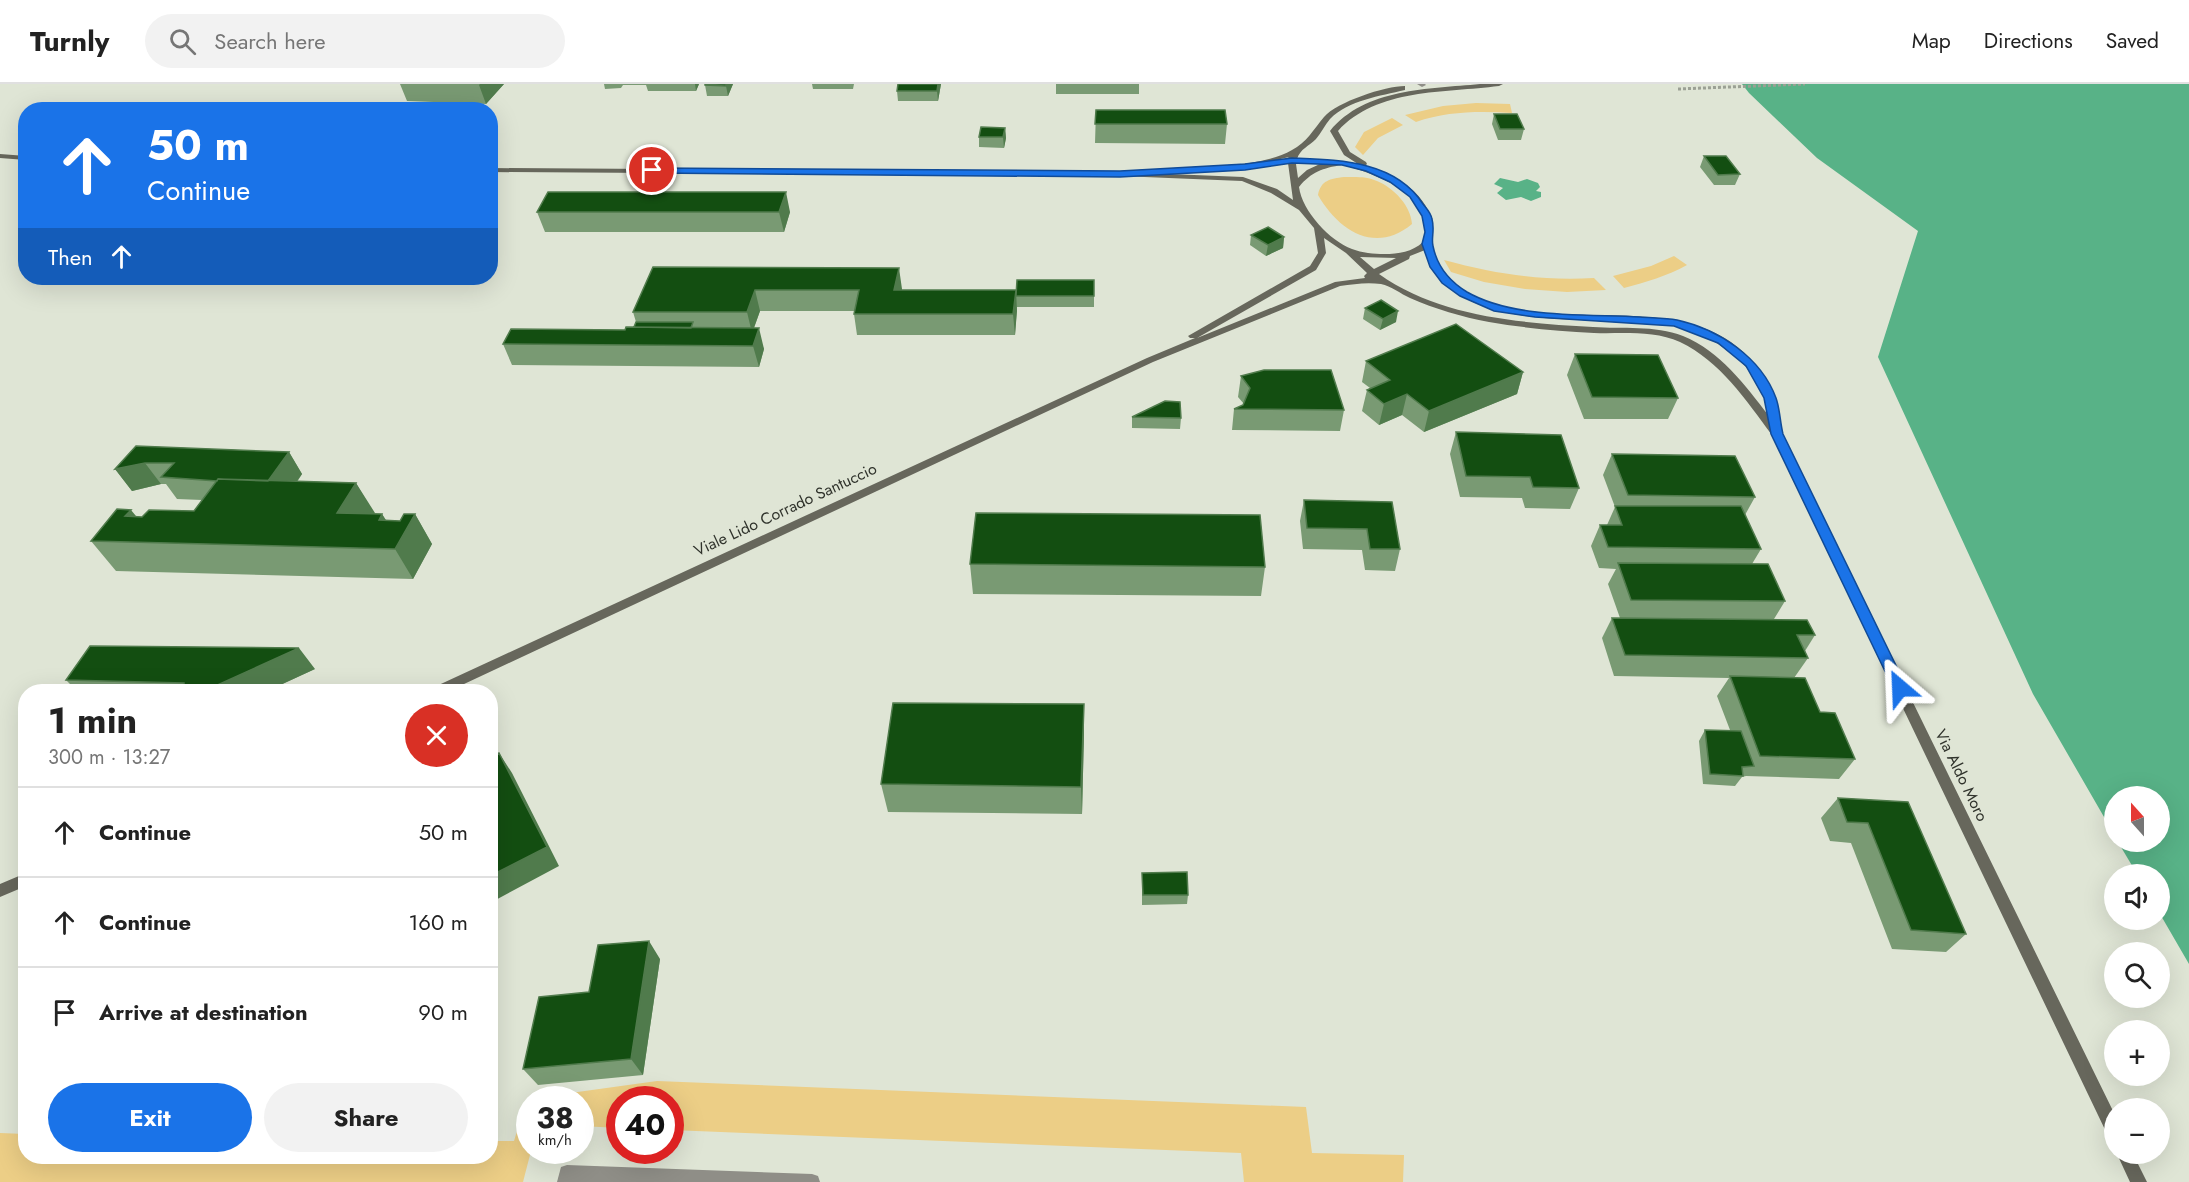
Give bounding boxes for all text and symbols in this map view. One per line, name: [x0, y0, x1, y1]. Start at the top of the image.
search box: [145, 14, 565, 68]
text: Turnly: [30, 21, 109, 62]
icon: search: [166, 25, 199, 58]
text: Search here: [214, 25, 326, 57]
text: Map: [1912, 26, 1951, 56]
text: Directions: [1984, 26, 2073, 56]
text: Saved: [2106, 26, 2159, 56]
text: 50 m: [147, 115, 249, 176]
icon: ahead: [48, 126, 126, 204]
pin: [626, 144, 677, 195]
icon: arrive: [635, 153, 668, 186]
text: Continue: [147, 171, 250, 210]
icon: ahead: [105, 240, 138, 273]
text: Then: [48, 241, 93, 273]
street label: Viale Lido Corrado Santuccio: [690, 457, 881, 562]
position arrow: [1868, 656, 1932, 720]
text: 1 min: [48, 694, 137, 746]
button: close: [405, 704, 468, 767]
street label: Via Aldo Moro: [1929, 725, 1994, 825]
text: 300 m · 13:27: [48, 743, 170, 772]
north arrow: [2104, 786, 2170, 852]
map controls: [2104, 786, 2170, 1164]
icon: ahead: [48, 816, 81, 849]
text: Continue: [99, 816, 191, 848]
text: 50 m: [419, 816, 468, 848]
button: sound: [2104, 864, 2170, 930]
icon: ahead: [48, 906, 81, 939]
text: Continue: [99, 906, 191, 938]
text: 160 m: [408, 906, 468, 938]
button: search: [2104, 942, 2170, 1008]
icon: arrive: [48, 996, 81, 1029]
text: Arrive at destination: [99, 996, 308, 1028]
text: 90 m: [418, 996, 468, 1028]
button: +: [2104, 1020, 2170, 1086]
button: Exit: [48, 1083, 252, 1152]
button: Share: [264, 1083, 468, 1152]
speed limit sign: 40: [606, 1086, 684, 1164]
text: 38: [536, 1096, 574, 1139]
button: −: [2104, 1098, 2170, 1164]
text: km/h: [538, 1129, 572, 1151]

